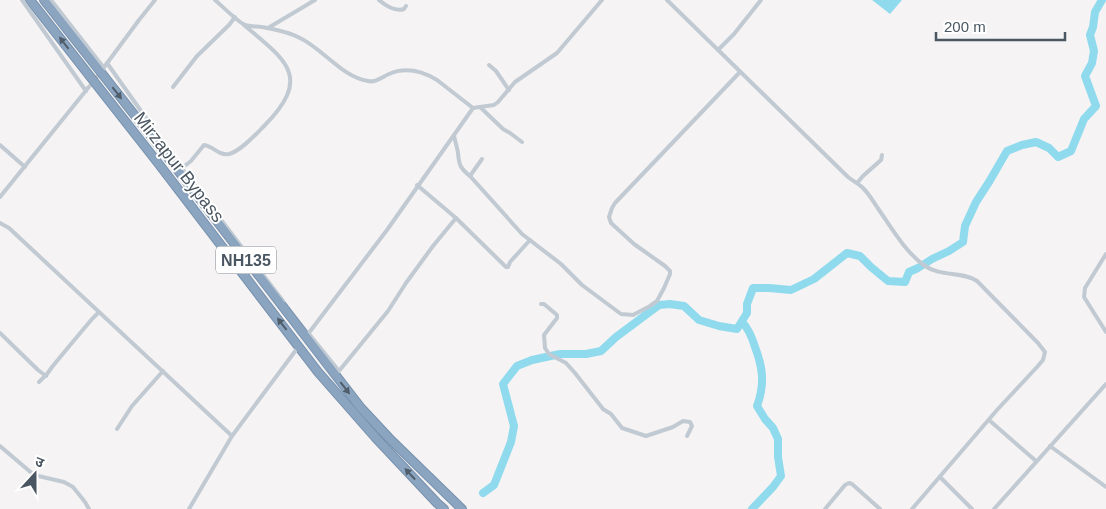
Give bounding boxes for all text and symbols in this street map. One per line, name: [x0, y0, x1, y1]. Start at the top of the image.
scale bar: [936, 10, 1065, 42]
text: 200 m: [944, 18, 986, 35]
one-way arrow: [59, 37, 70, 50]
one-way arrow: [112, 86, 123, 99]
street label: Mirzapur Bypass: [130, 108, 228, 226]
road number: NH135: [216, 246, 276, 274]
one-way arrow: [276, 318, 287, 331]
one-way arrow: [340, 381, 351, 394]
north arrow: [10, 449, 60, 499]
text: उ: [33, 453, 47, 471]
one-way arrow: [404, 469, 416, 481]

